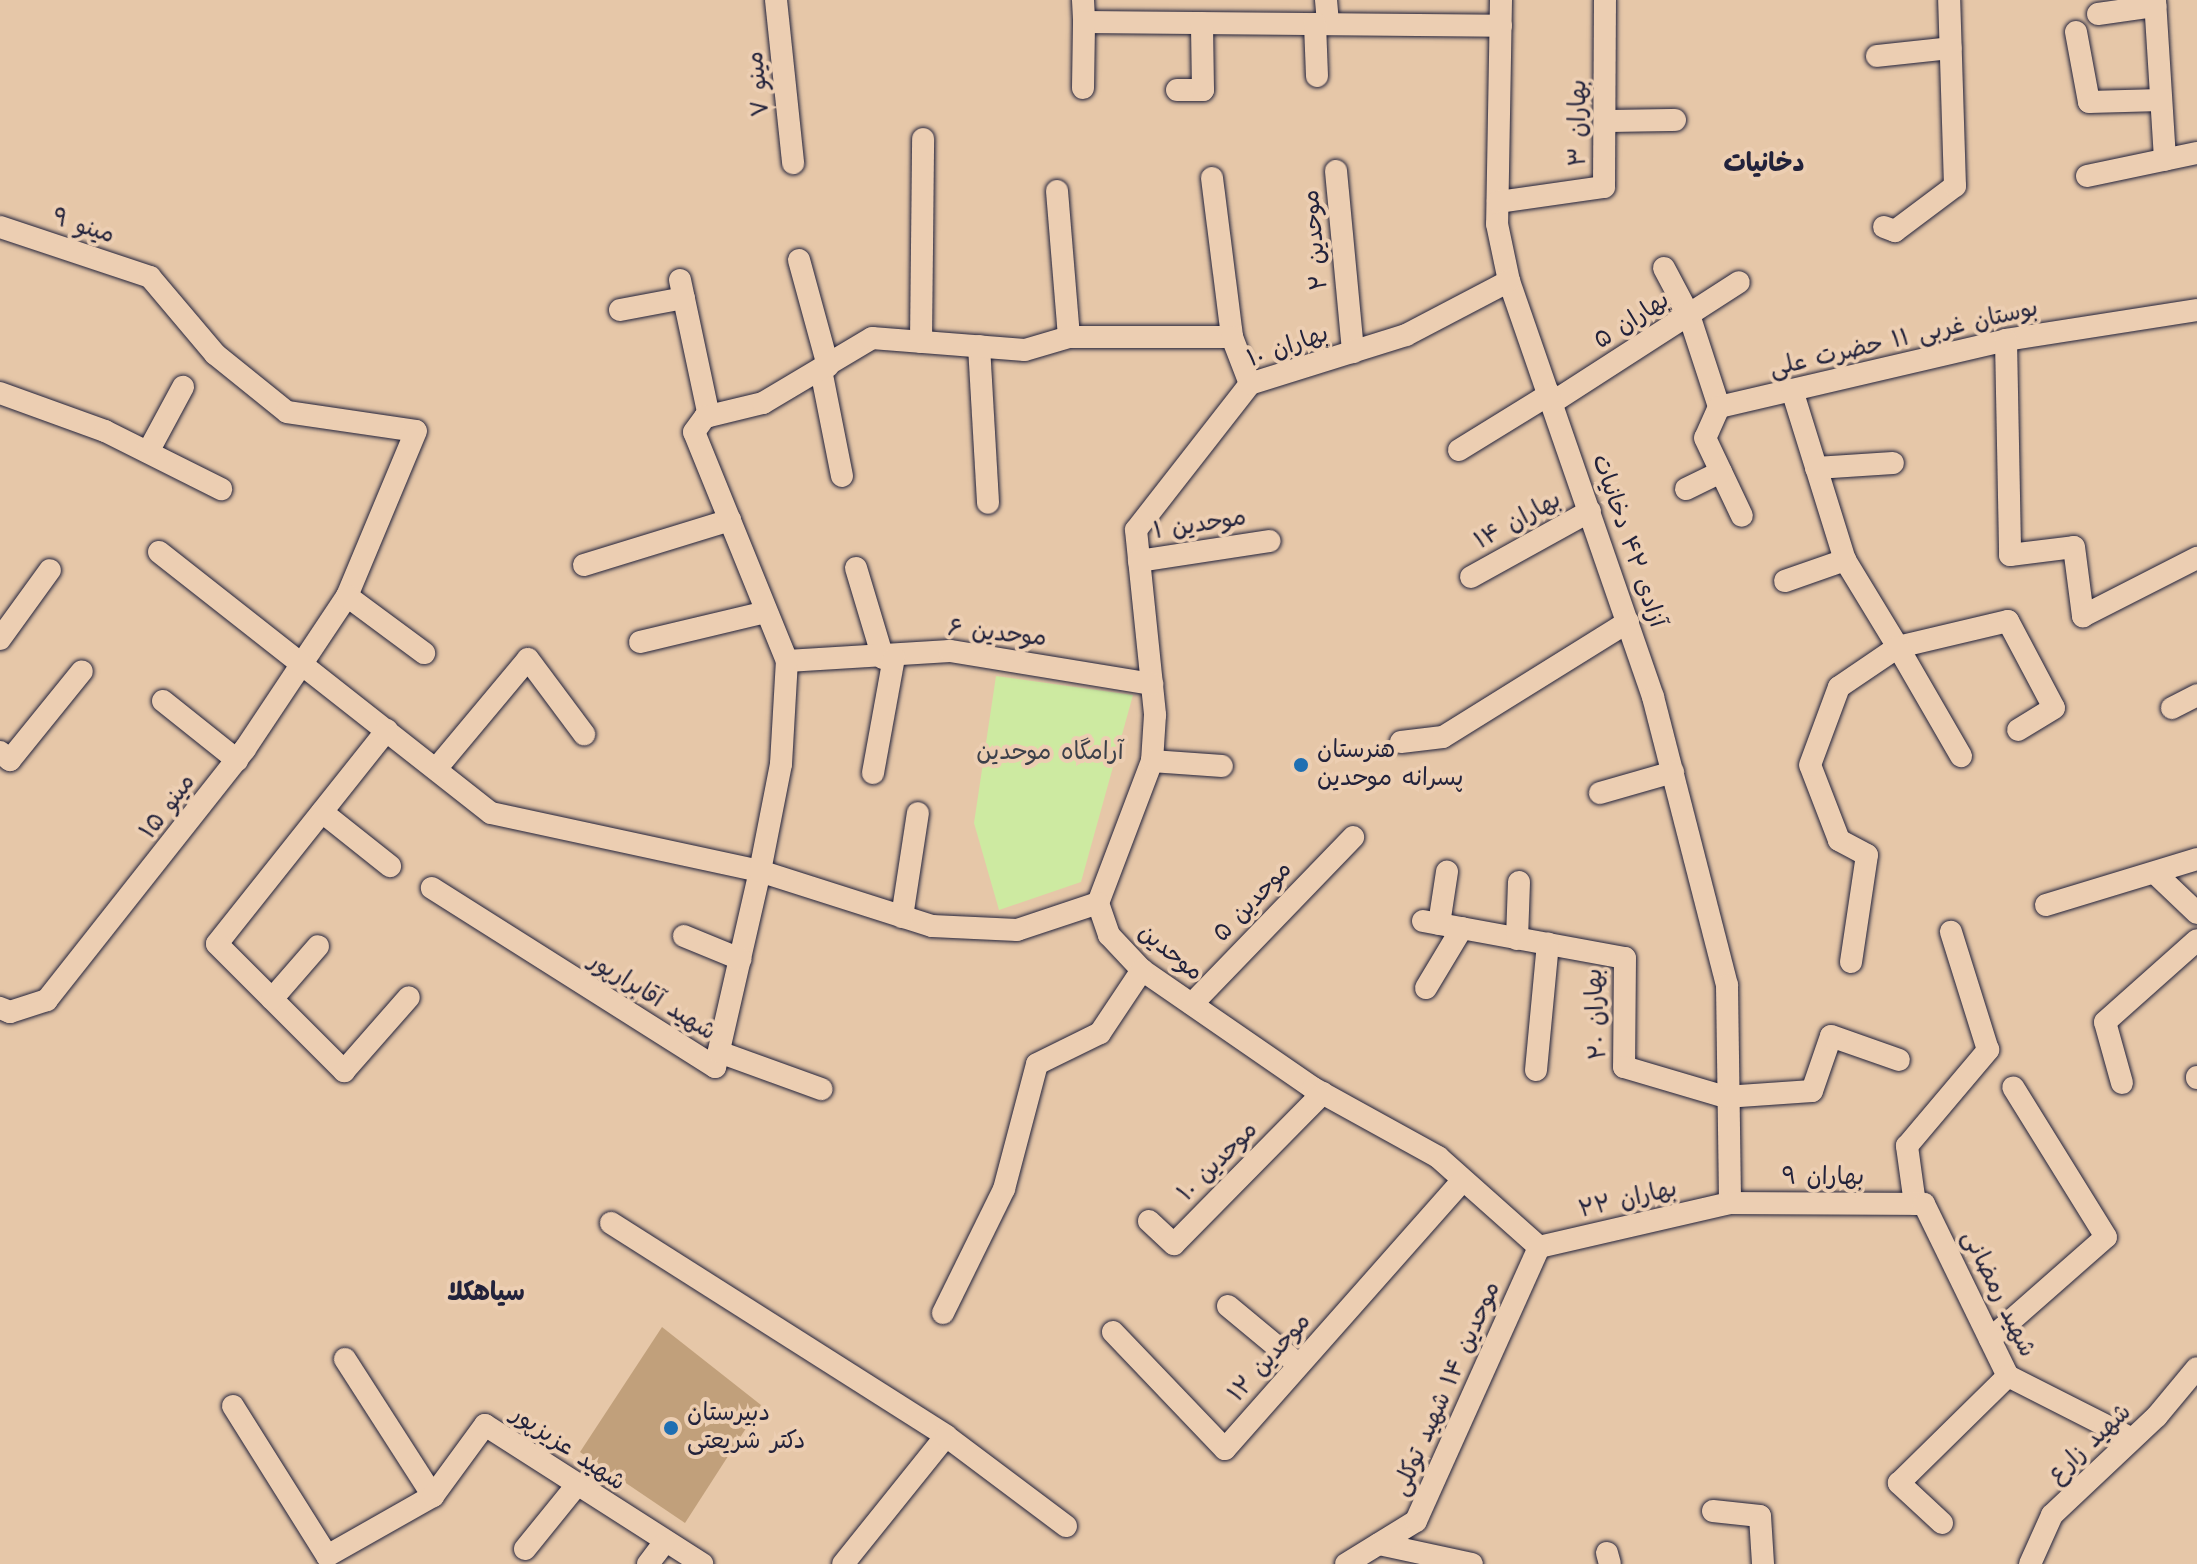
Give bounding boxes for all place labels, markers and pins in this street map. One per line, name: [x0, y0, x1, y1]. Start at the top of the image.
place label: هنرستان پسرانه موحدین: [1317, 737, 1464, 793]
marker: هنرستان پسرانه موحدین: [1292, 756, 1310, 774]
place label: دبیرستان دکتر شریعتی: [687, 1400, 805, 1456]
marker: دبیرستان دکتر شریعتی: [662, 1419, 680, 1437]

